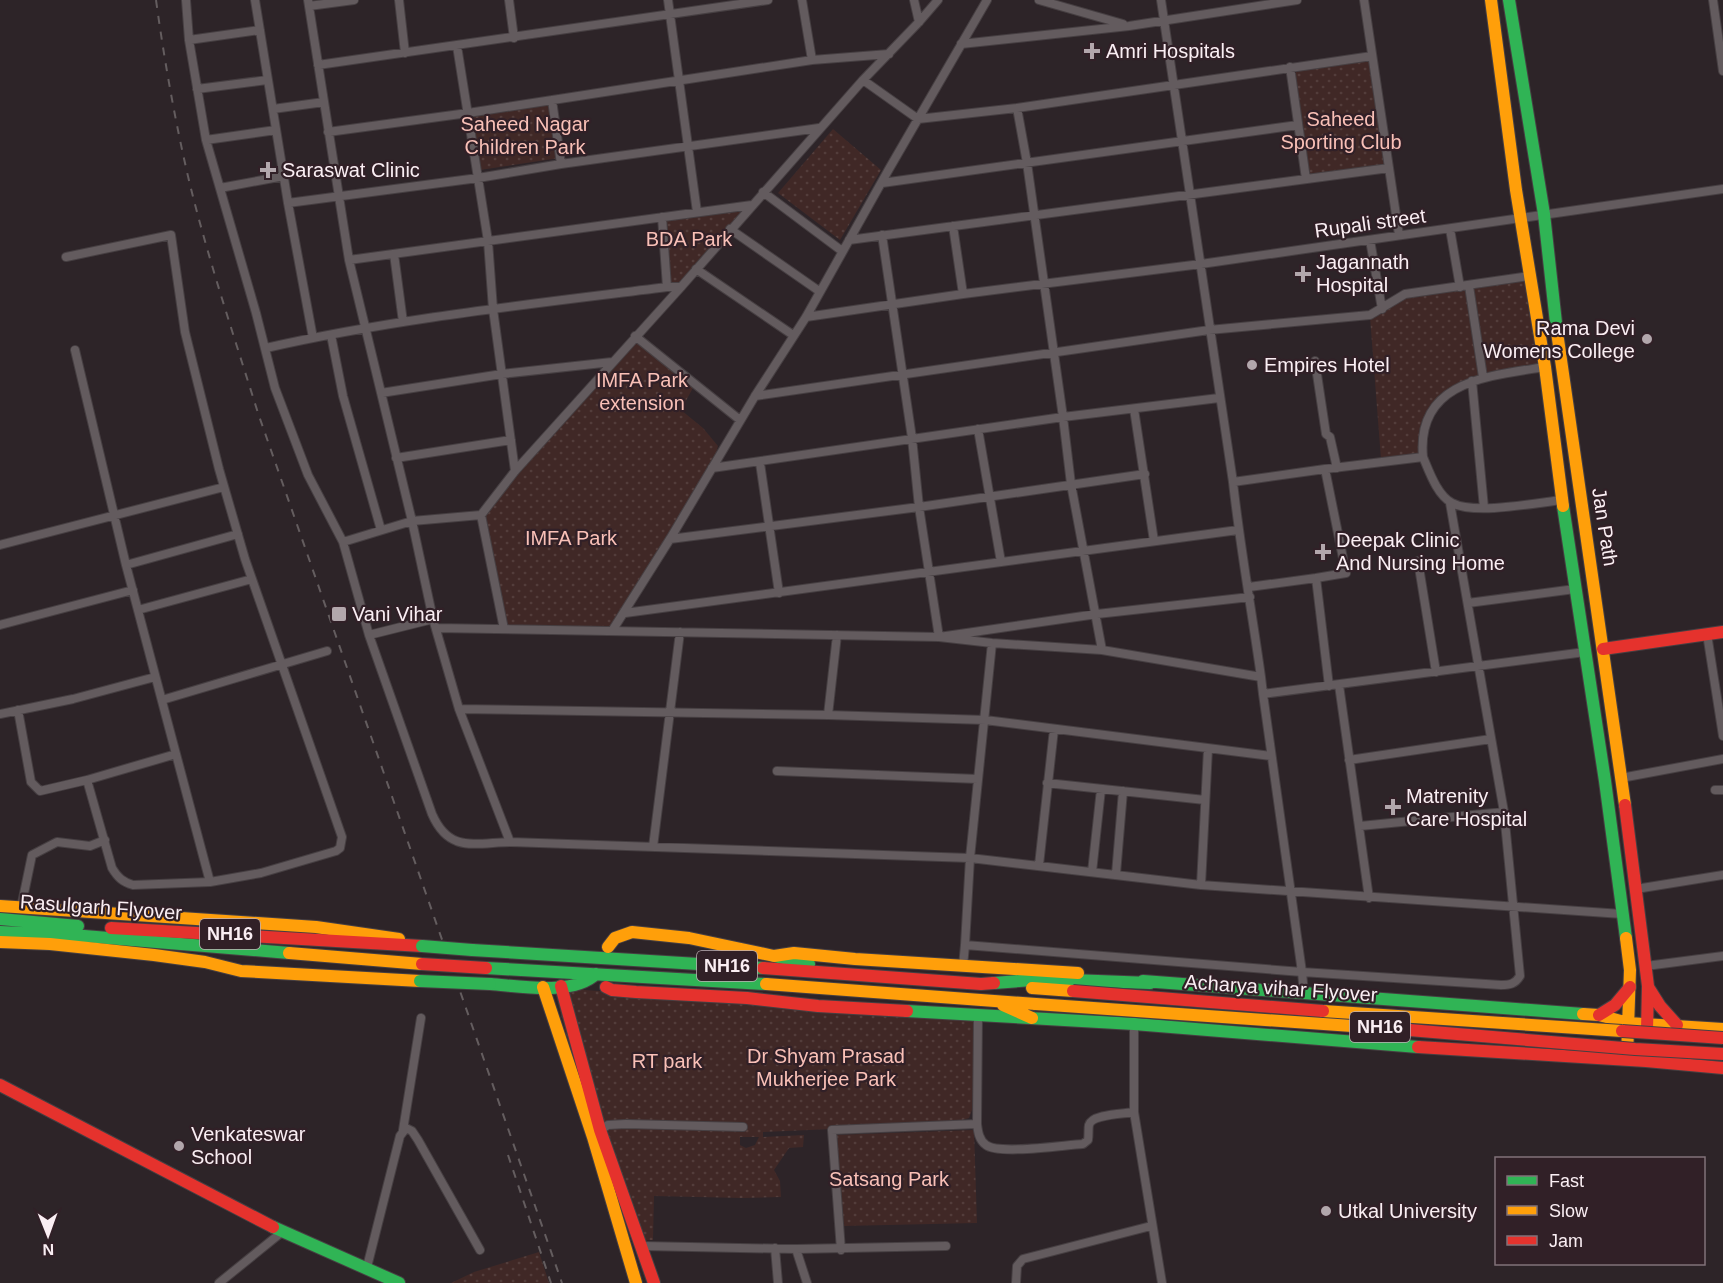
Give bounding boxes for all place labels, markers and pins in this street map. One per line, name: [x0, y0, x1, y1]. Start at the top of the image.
place label: Amri Hospitals: [1106, 40, 1235, 62]
marker: Amri Hospitals: [1083, 42, 1101, 60]
place label: Saraswat Clinic: [282, 159, 420, 181]
marker: Saraswat Clinic: [259, 161, 277, 179]
place label: Jagannath Hospital: [1316, 251, 1409, 296]
marker: Jagannath Hospital: [1294, 265, 1312, 283]
place label: Rama Devi Womens College: [1483, 317, 1635, 362]
marker: Rama Devi Womens College: [1640, 332, 1654, 346]
place label: Empires Hotel: [1264, 354, 1390, 376]
marker: Empires Hotel: [1245, 358, 1259, 372]
place label: Deepak Clinic And Nursing Home: [1336, 529, 1505, 574]
marker: Deepak Clinic And Nursing Home: [1314, 543, 1332, 561]
place label: Vani Vihar: [352, 603, 443, 625]
marker: Vani Vihar: [330, 605, 348, 623]
place label: Matrenity Care Hospital: [1406, 785, 1527, 830]
marker: Matrenity Care Hospital: [1384, 798, 1402, 816]
place label: Venkateswar School: [191, 1123, 306, 1168]
marker: Venkateswar School: [172, 1139, 186, 1153]
place label: Utkal University: [1338, 1200, 1477, 1222]
marker: Utkal University: [1319, 1204, 1333, 1218]

